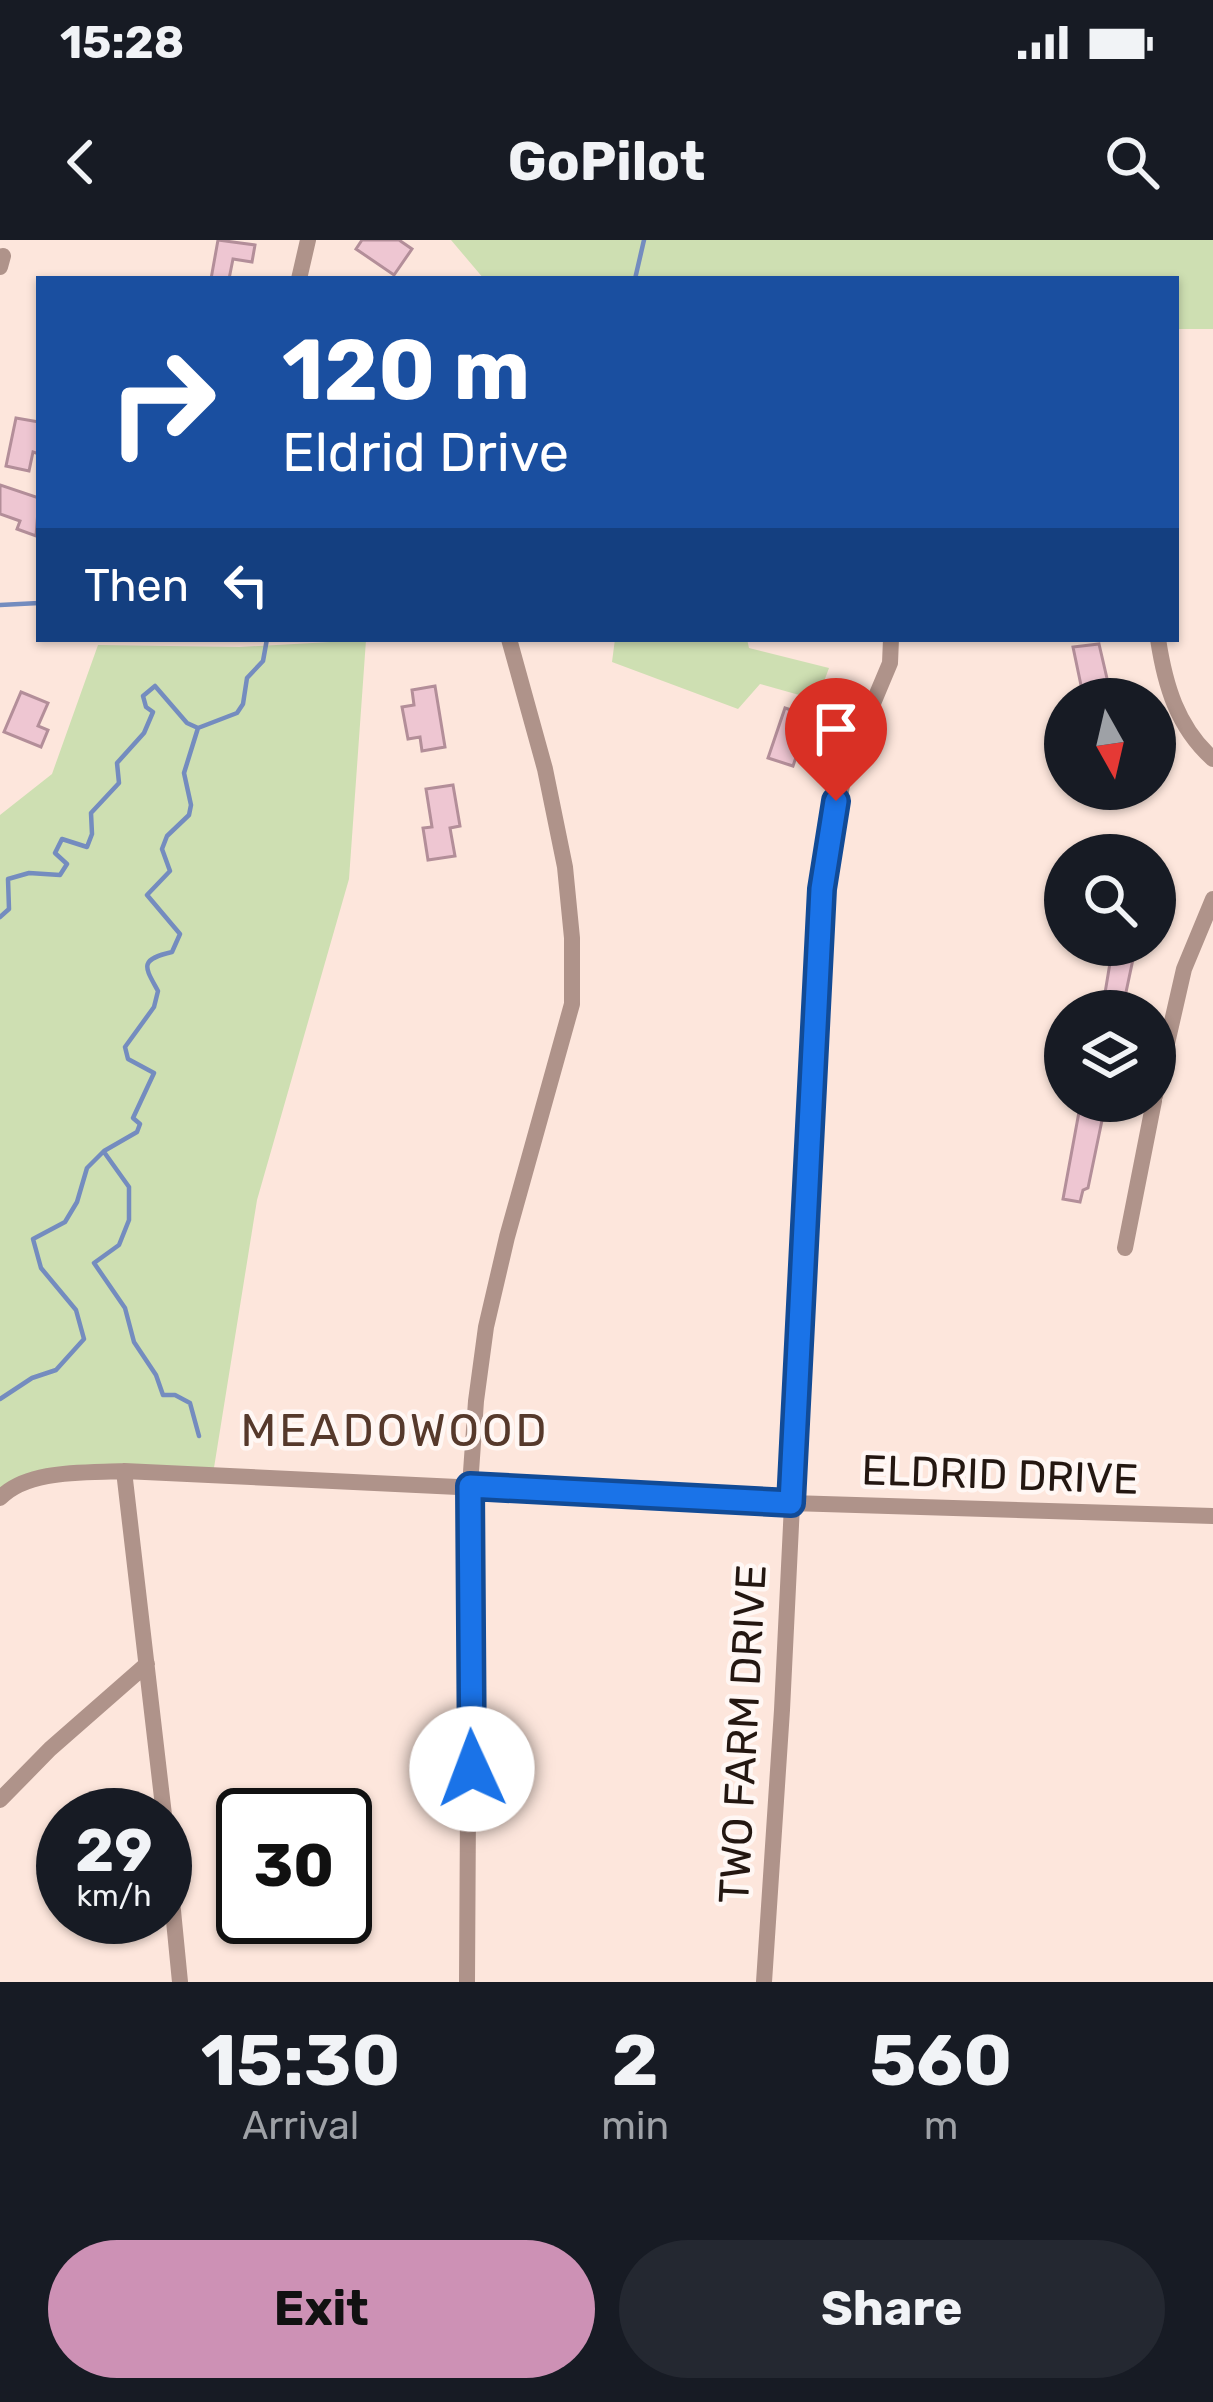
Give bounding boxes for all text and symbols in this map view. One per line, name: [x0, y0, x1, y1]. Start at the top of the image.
text: 15:28: [60, 16, 184, 69]
icon: back: [48, 129, 114, 195]
icon: search: [1099, 129, 1165, 195]
text: GoPilot: [508, 130, 705, 194]
text: 120 m: [282, 320, 530, 420]
icon: right: [84, 324, 240, 480]
text: Eldrid Drive: [282, 421, 569, 485]
icon: left: [213, 552, 279, 618]
text: Then: [84, 559, 189, 612]
pin: [785, 678, 887, 801]
north arrow: [1044, 678, 1176, 810]
map controls: [1044, 678, 1176, 1122]
icon: arrive: [803, 696, 869, 762]
button: search: [1044, 834, 1176, 966]
button: layers: [1044, 990, 1176, 1122]
district label: MEADOWOOD: [241, 1404, 549, 1457]
street label: ELDRID DRIVE: [861, 1445, 1139, 1505]
street label: TWO FARM DRIVE: [709, 1563, 777, 1905]
position arrow: [409, 1706, 535, 1832]
speed limit sign: 30: [216, 1788, 372, 1944]
text: 29: [75, 1815, 153, 1886]
text: km/h: [77, 1878, 151, 1914]
text: 15:30: [201, 2018, 401, 2103]
text: 2: [612, 2018, 659, 2103]
text: 560: [870, 2018, 1012, 2103]
text: Arrival: [242, 2103, 359, 2149]
text: min: [601, 2103, 669, 2149]
text: m: [924, 2103, 958, 2149]
button: Exit: [48, 2240, 595, 2378]
button: Share: [619, 2240, 1165, 2378]

